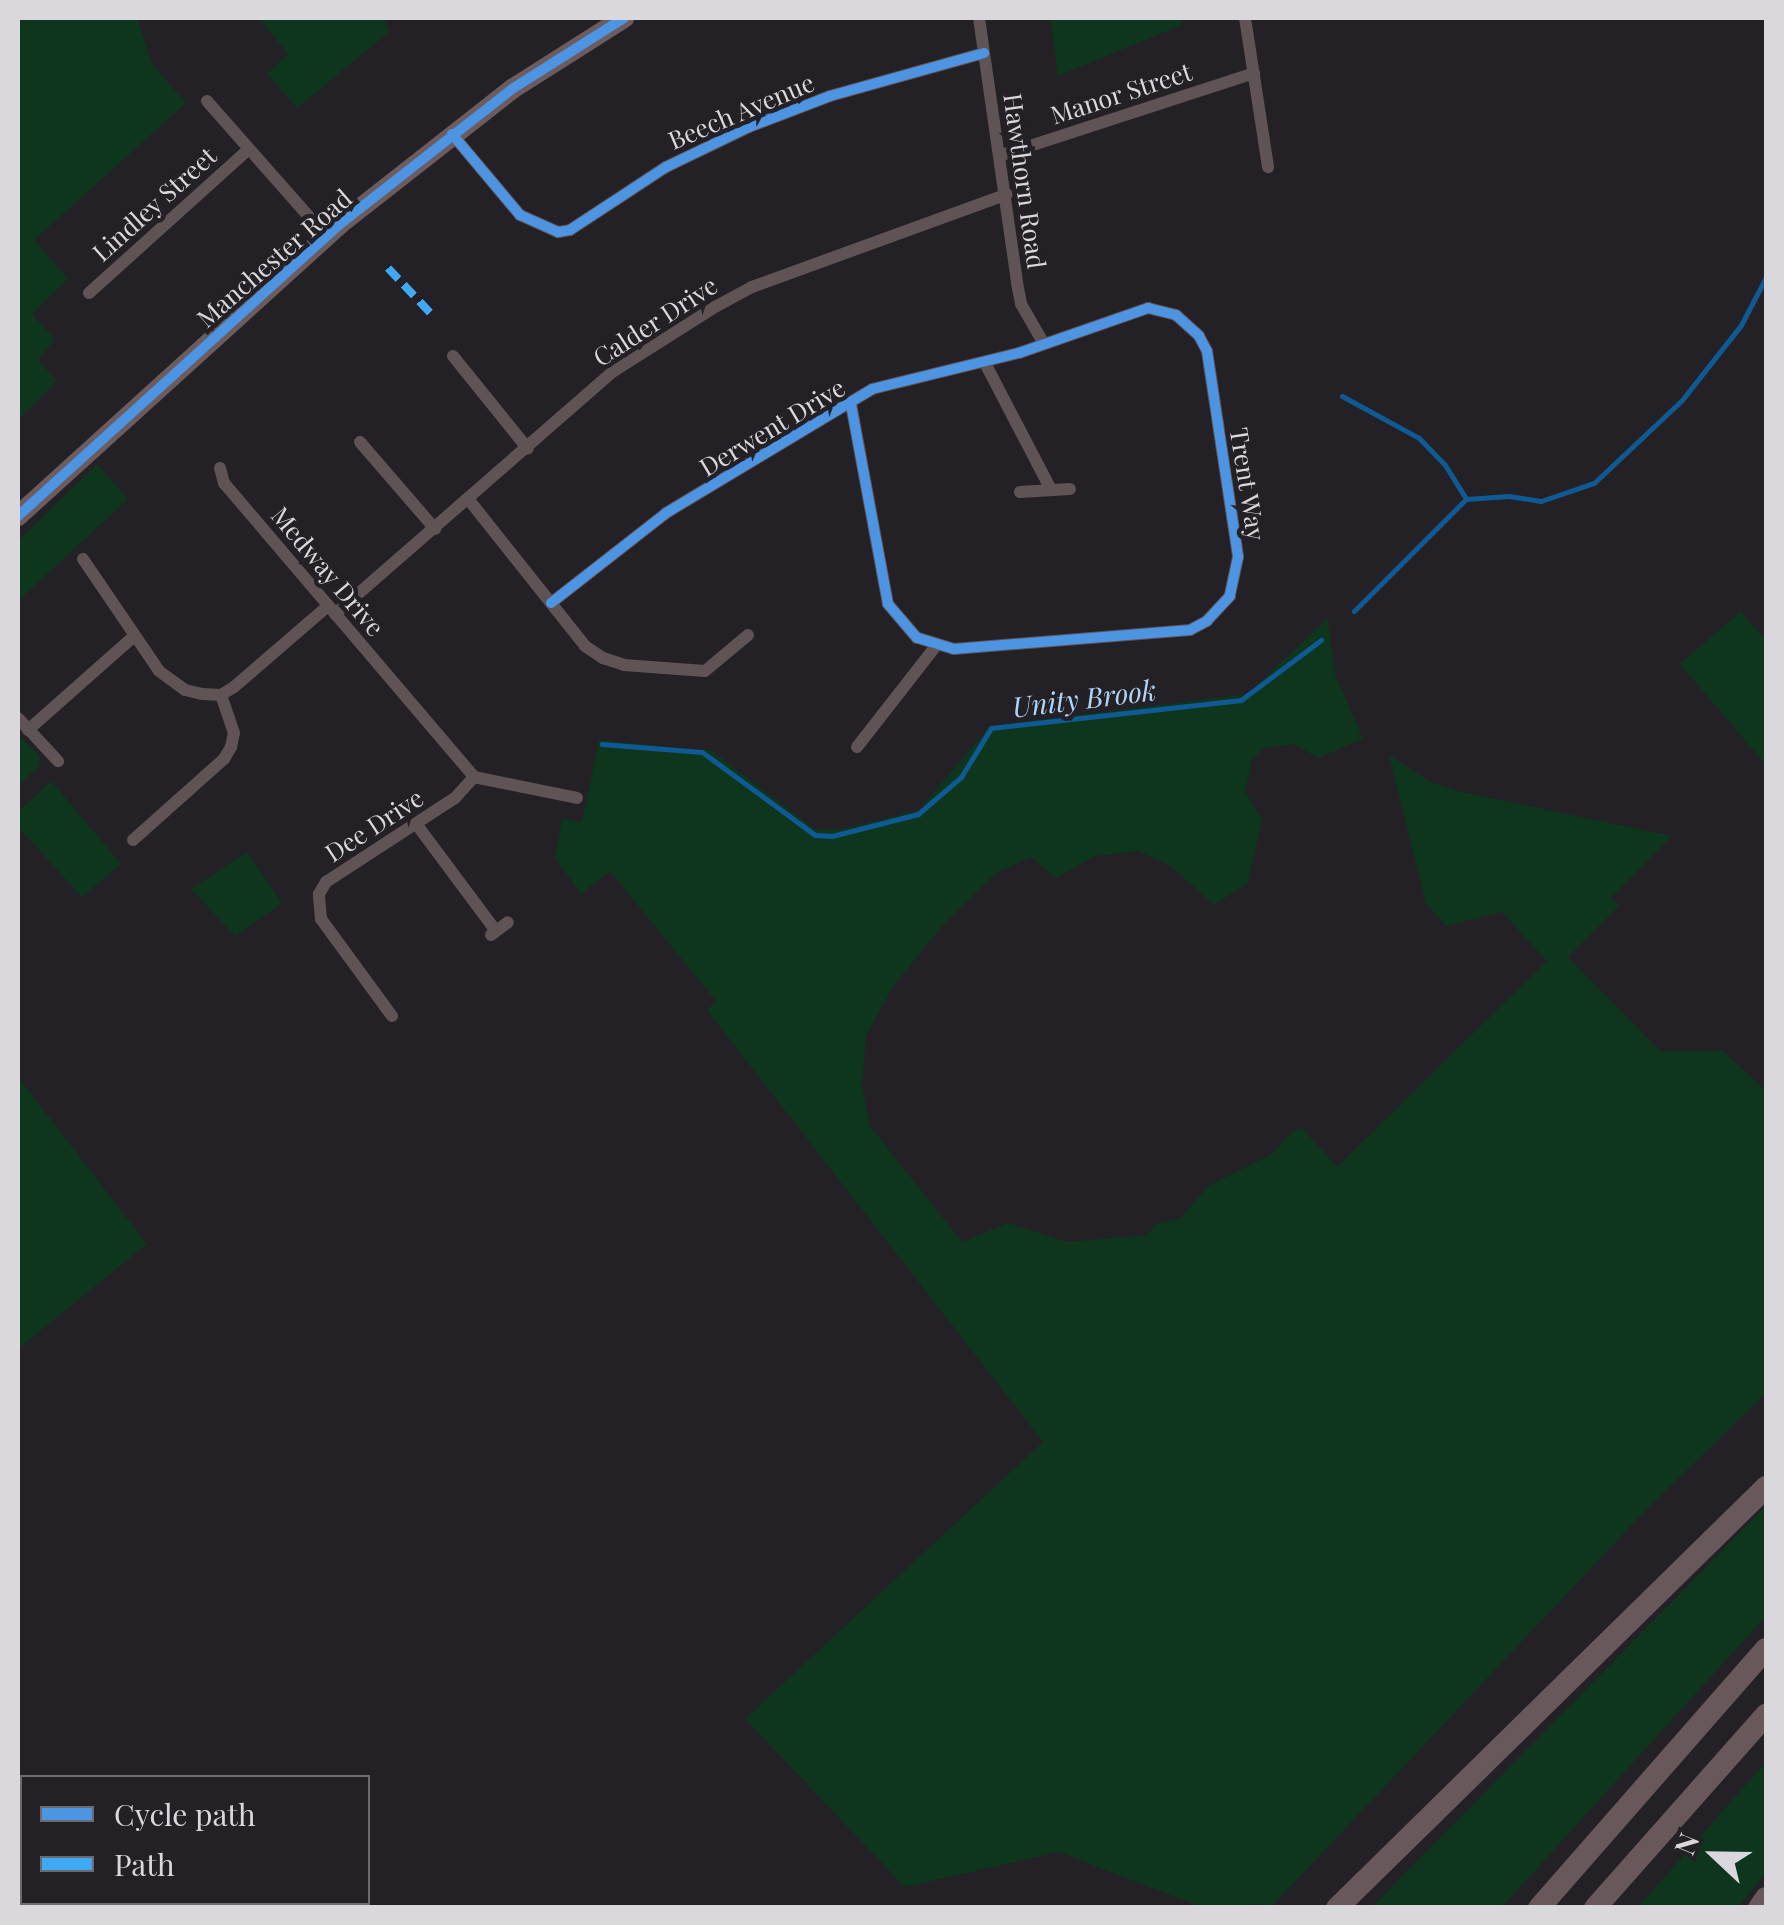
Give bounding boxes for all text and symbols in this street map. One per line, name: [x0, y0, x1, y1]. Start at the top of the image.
street label: Manor Street: [1046, 56, 1196, 130]
street label: Beech Avenue: [663, 67, 819, 155]
street label: Hawthorn Road: [998, 91, 1052, 271]
street label: Lindley Street: [86, 140, 222, 268]
street label: Manchester Road: [190, 183, 358, 333]
street label: Calder Drive: [587, 270, 723, 372]
street label: Derwent Drive: [694, 372, 850, 482]
street label: Trent Way: [1224, 425, 1272, 543]
street label: Medway Drive: [265, 500, 391, 642]
water label: Unity Brook: [1010, 673, 1158, 723]
street label: Dee Drive: [319, 782, 429, 868]
legend: [20, 1775, 370, 1905]
text: Cycle path: [114, 1794, 256, 1834]
north arrow: [1664, 1805, 1764, 1905]
text: N: [1665, 1827, 1707, 1860]
text: Path: [114, 1844, 175, 1884]

